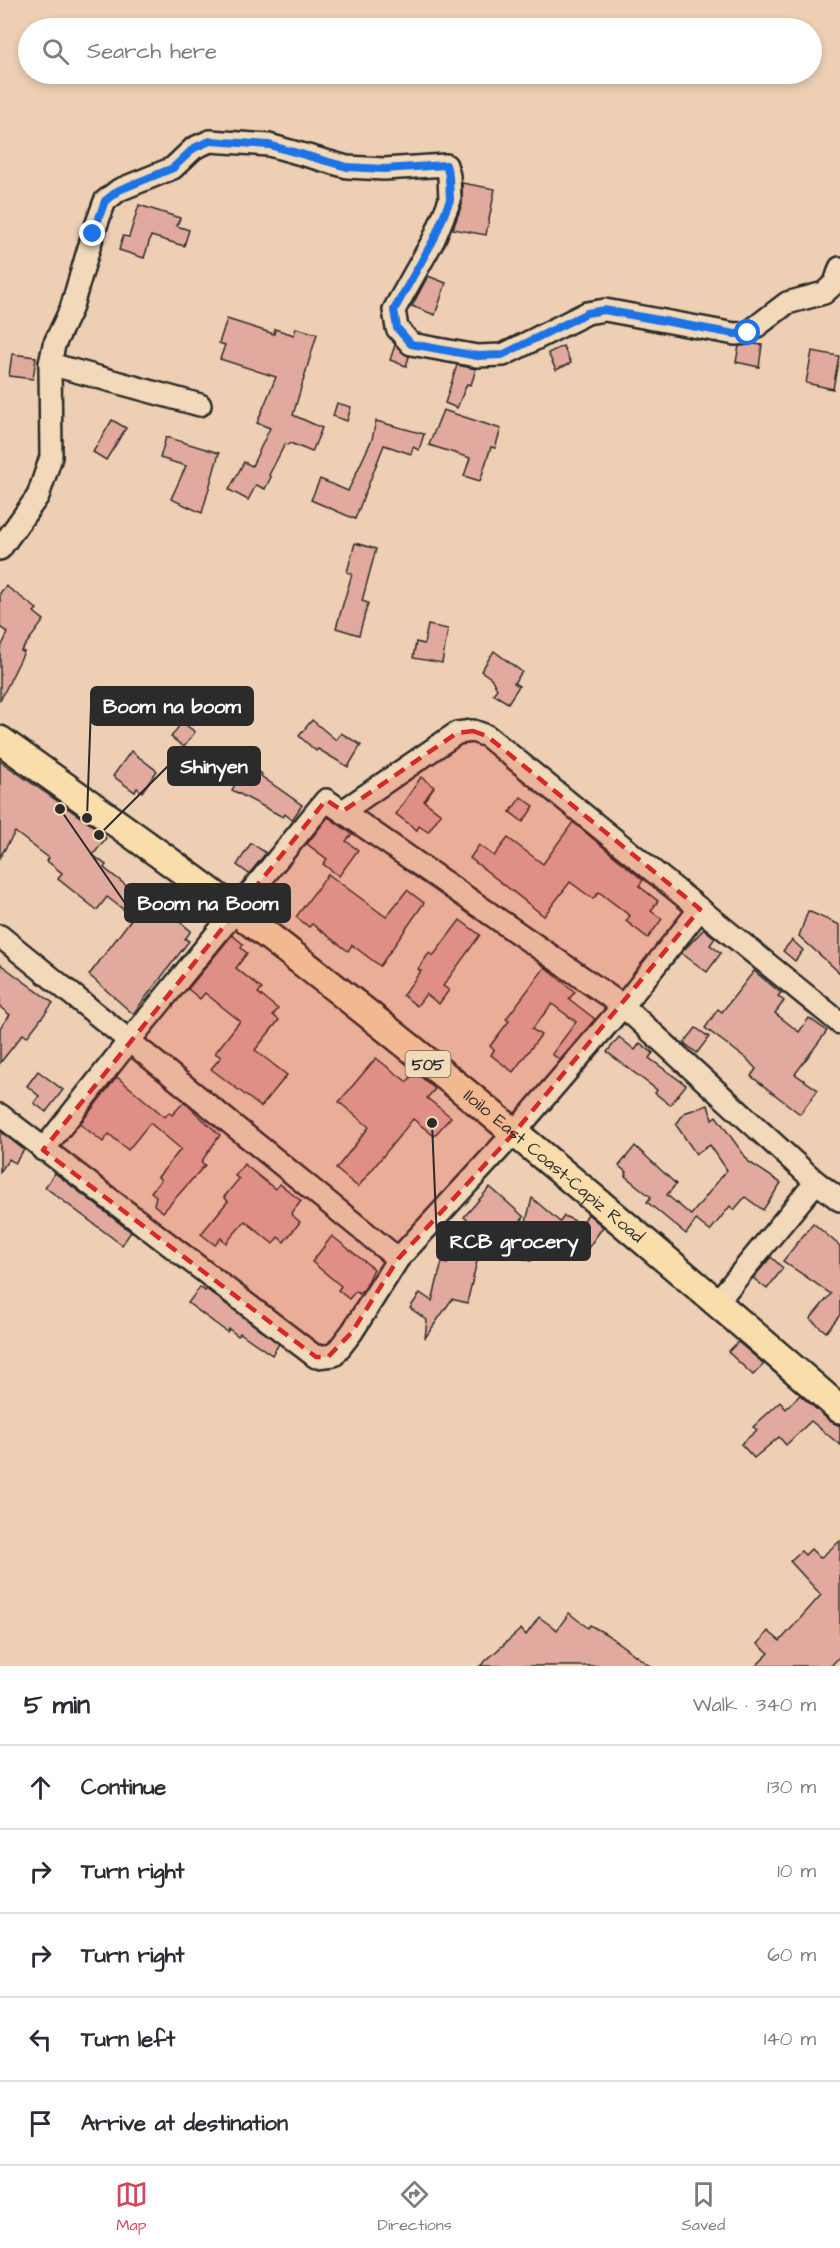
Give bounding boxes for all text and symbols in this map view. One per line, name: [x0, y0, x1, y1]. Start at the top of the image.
search box: [18, 18, 822, 84]
icon: search: [39, 35, 72, 68]
text: Search here: [87, 36, 217, 67]
route end: [79, 220, 105, 246]
route start: [734, 319, 760, 345]
callout: Boom na boom: [91, 687, 253, 725]
text: Boom na boom: [103, 693, 241, 721]
callout: Shinyen: [168, 747, 260, 785]
text: Shinyen: [179, 753, 248, 782]
callout: Boom na Boom: [125, 884, 290, 922]
text: Boom na Boom: [138, 890, 279, 918]
road number: 505: [406, 1051, 450, 1077]
street label: Iloilo East Coast-Capiz Road: [458, 1084, 649, 1249]
callout: RCB grocery: [437, 1222, 590, 1260]
text: RCB grocery: [450, 1228, 578, 1257]
text: 5 min: [24, 1687, 90, 1723]
text: Walk · 340 m: [693, 1691, 816, 1719]
icon: ahead: [24, 1771, 57, 1804]
text: Continue: [81, 1772, 166, 1803]
text: 130 m: [767, 1773, 816, 1801]
icon: right: [24, 1855, 57, 1888]
text: Turn right: [81, 1856, 184, 1887]
text: 10 m: [777, 1857, 816, 1885]
icon: right: [24, 1939, 57, 1972]
text: Turn right: [81, 1940, 184, 1971]
text: 60 m: [767, 1941, 816, 1969]
icon: left: [24, 2023, 57, 2056]
text: Turn left: [81, 2024, 175, 2055]
text: 140 m: [764, 2025, 816, 2053]
icon: arrive: [24, 2107, 57, 2140]
text: Arrive at destination: [81, 2108, 288, 2139]
tab: Map: [115, 2178, 148, 2236]
tab: Directions: [378, 2178, 452, 2236]
tab: Saved: [682, 2178, 725, 2236]

